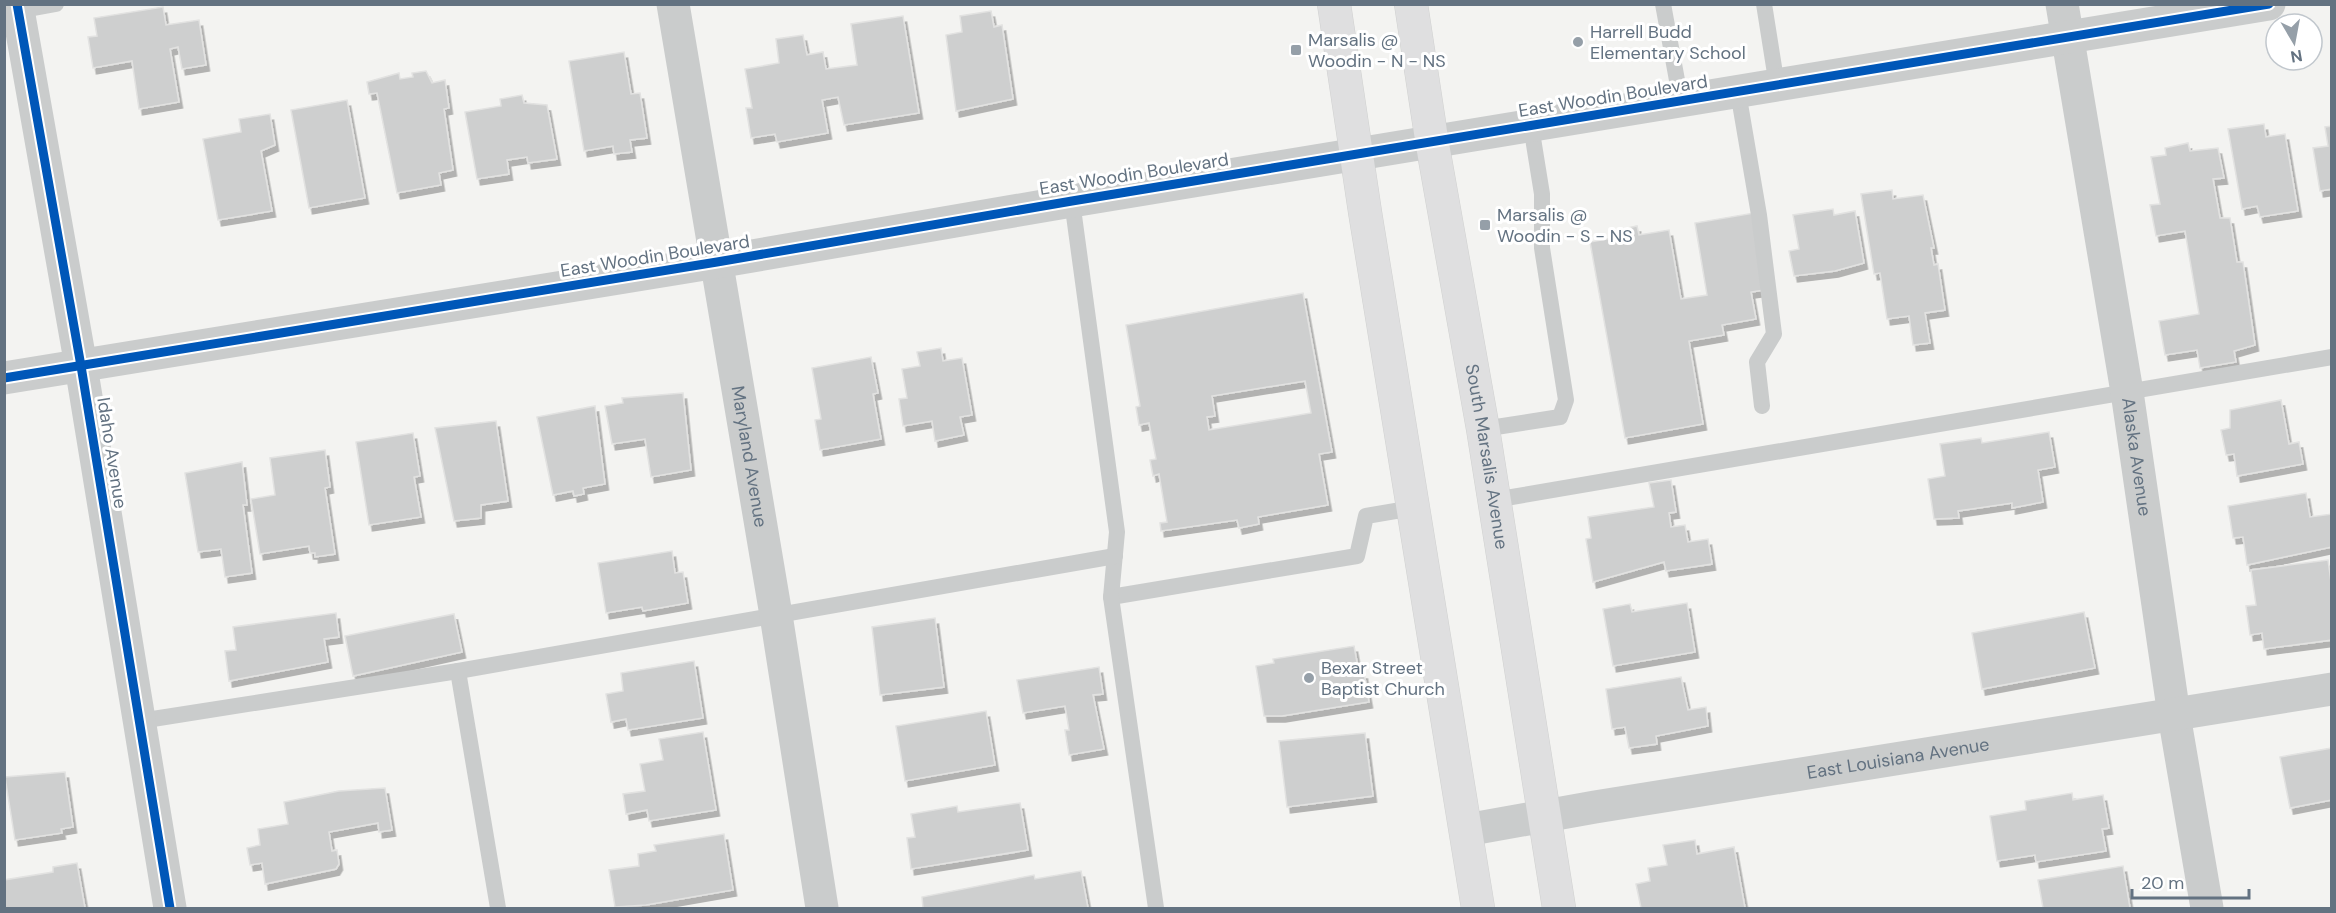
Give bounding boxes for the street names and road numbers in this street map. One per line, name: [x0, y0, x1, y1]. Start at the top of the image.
street label: East Woodin Boulevard: [1517, 69, 1709, 123]
street label: East Woodin Boulevard: [1038, 147, 1230, 201]
street label: East Woodin Boulevard: [559, 229, 751, 283]
street label: South Marsalis Avenue: [1460, 362, 1514, 551]
street label: Maryland Avenue: [726, 384, 773, 529]
street label: Idaho Avenue: [91, 396, 133, 510]
street label: Alaska Avenue: [2116, 396, 2157, 518]
street label: East Louisiana Avenue: [1805, 732, 1991, 785]

